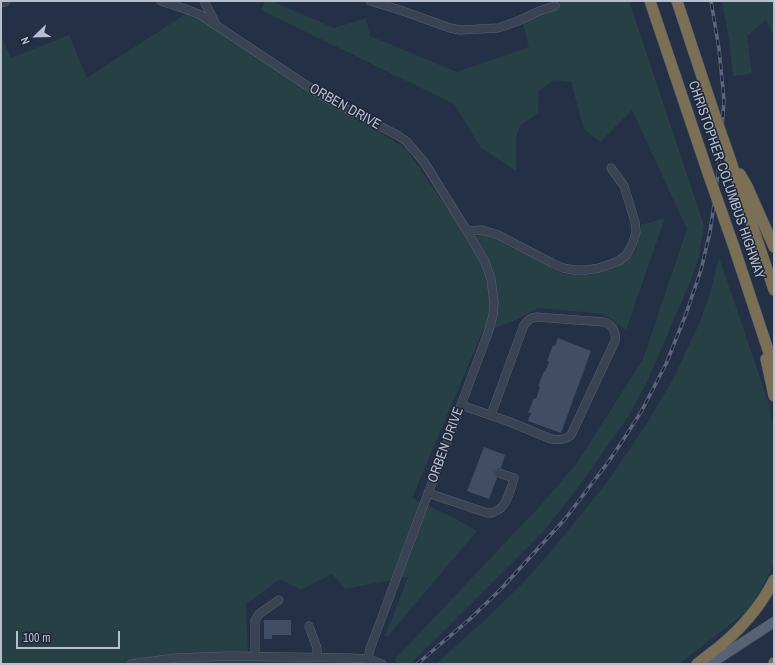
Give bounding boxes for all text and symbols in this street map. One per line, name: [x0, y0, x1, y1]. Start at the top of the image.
north arrow: [16, 16, 56, 56]
text: N: [17, 35, 33, 46]
street label: CHRISTOPHER COLUMBUS HIGHWAY: [684, 79, 768, 281]
street label: ORBEN DRIVE: [306, 80, 384, 134]
street label: ORBEN DRIVE: [425, 405, 467, 485]
scale bar: [18, 623, 122, 649]
text: 100 m: [23, 630, 50, 646]

